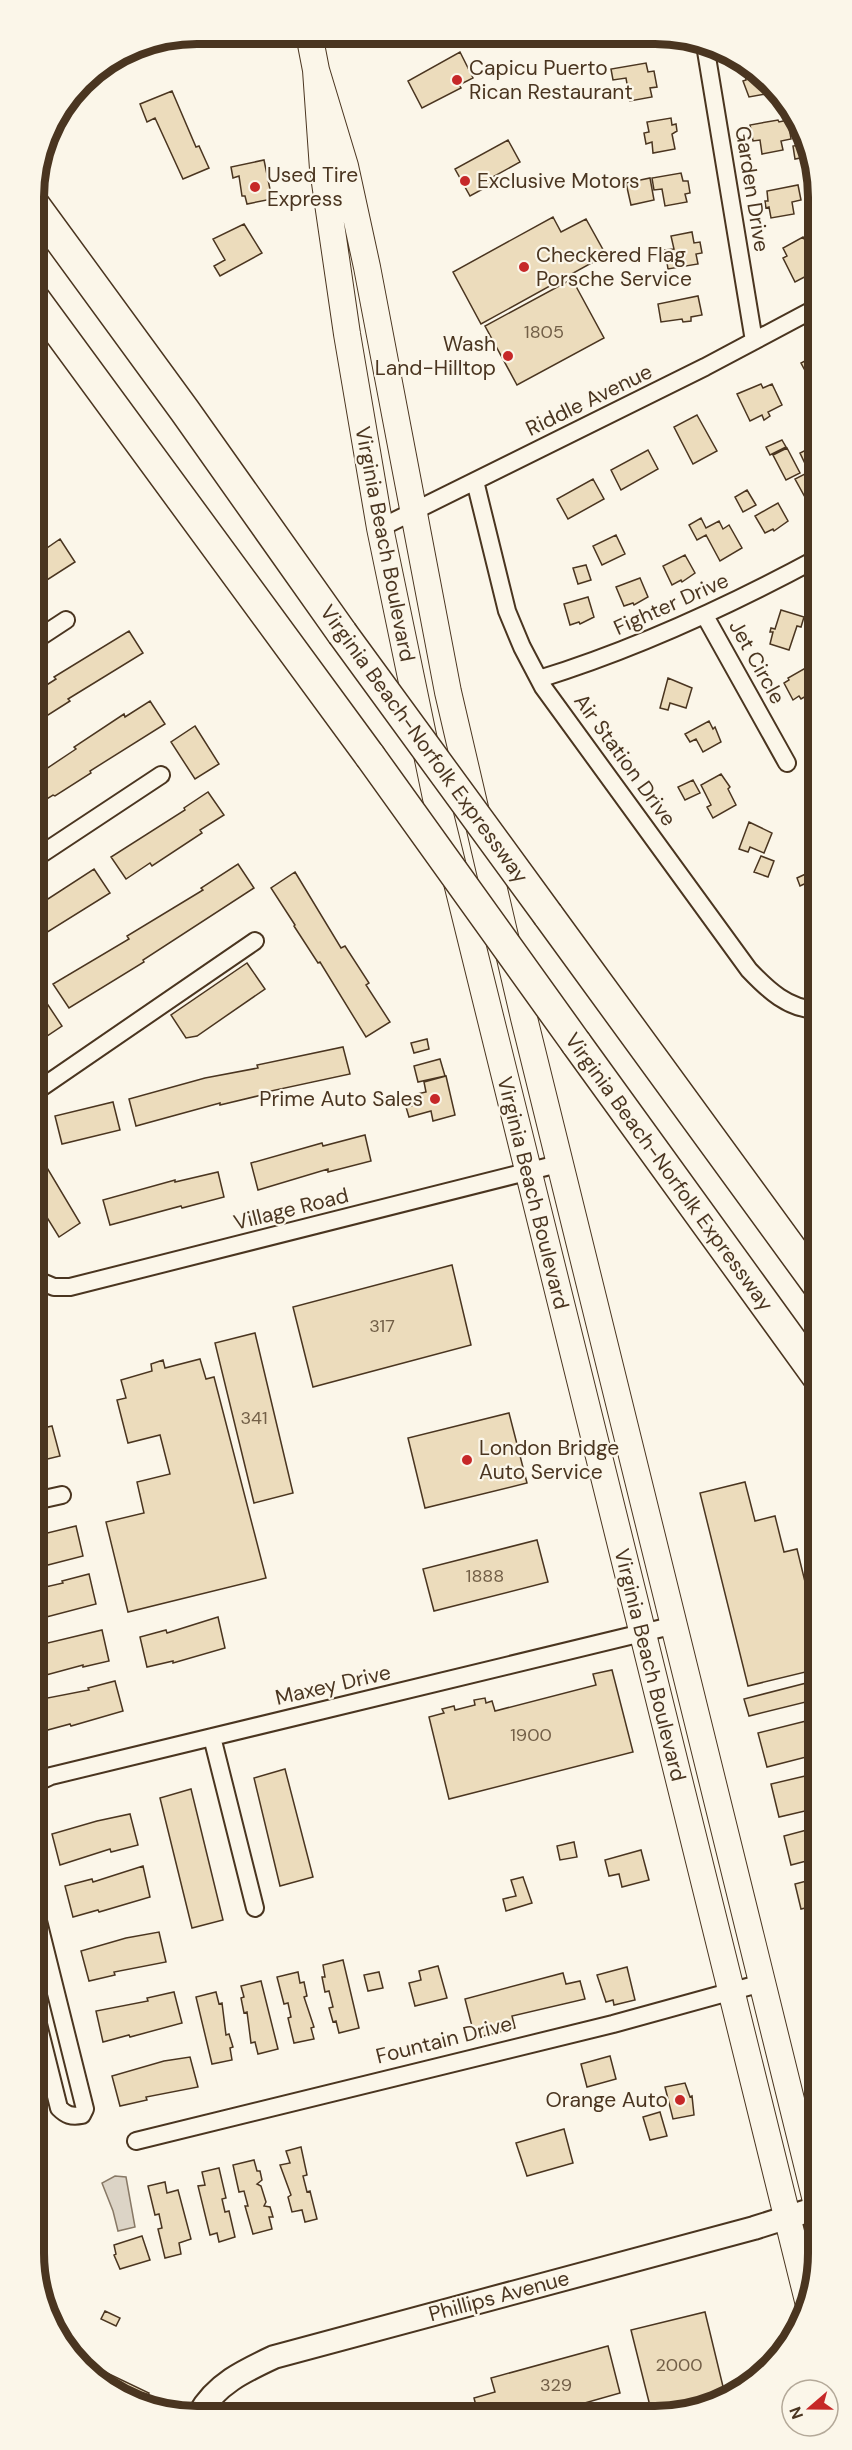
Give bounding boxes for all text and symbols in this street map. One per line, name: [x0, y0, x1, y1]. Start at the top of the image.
place label: Capicu Puerto Rican Restaurant: [469, 54, 633, 106]
marker: Capicu Puerto Rican Restaurant: [450, 73, 464, 87]
street label: Garden Drive: [728, 124, 776, 254]
place label: Used Tire Express: [267, 161, 358, 213]
place label: Exclusive Motors: [477, 167, 640, 195]
marker: Exclusive Motors: [458, 174, 472, 188]
marker: Used Tire Express: [248, 180, 262, 194]
place label: Checkered Flag Porsche Service: [536, 241, 692, 293]
marker: Checkered Flag Porsche Service: [517, 260, 531, 274]
house number: 1805: [524, 320, 564, 344]
place label: Wash Land-Hilltop: [375, 330, 496, 382]
marker: Wash Land-Hilltop: [501, 349, 515, 363]
street label: Riddle Avenue: [521, 357, 657, 443]
street label: Virginia Beach Boulevard: [348, 424, 422, 664]
street label: Fighter Drive: [609, 566, 733, 642]
street label: Virginia Beach-Norfolk Expressway: [313, 599, 535, 889]
street label: Jet Circle: [722, 615, 792, 709]
street label: Air Station Drive: [568, 688, 682, 832]
street label: Virginia Beach-Norfolk Expressway: [558, 1027, 780, 1317]
street label: Virginia Beach Boulevard: [491, 1074, 575, 1312]
place label: Prime Auto Sales: [259, 1085, 423, 1113]
marker: Prime Auto Sales: [428, 1092, 442, 1106]
street label: Village Road: [231, 1181, 351, 1237]
house number: 317: [369, 1314, 395, 1338]
house number: 341: [240, 1406, 268, 1430]
place label: London Bridge Auto Service: [479, 1434, 619, 1486]
marker: London Bridge Auto Service: [460, 1453, 474, 1467]
street label: Virginia Beach Boulevard: [608, 1546, 692, 1784]
house number: 1888: [466, 1564, 504, 1588]
street label: Maxey Drive: [273, 1658, 393, 1712]
house number: 1900: [510, 1723, 552, 1747]
street label: Fountain Drive: [373, 2010, 515, 2070]
place label: Orange Auto: [546, 2086, 668, 2114]
marker: Orange Auto: [673, 2093, 687, 2107]
street label: Phillips Avenue: [426, 2264, 572, 2328]
house number: 2000: [655, 2353, 703, 2377]
house number: 329: [540, 2373, 572, 2397]
north arrow: [780, 2378, 840, 2438]
text: N: [785, 2404, 808, 2422]

